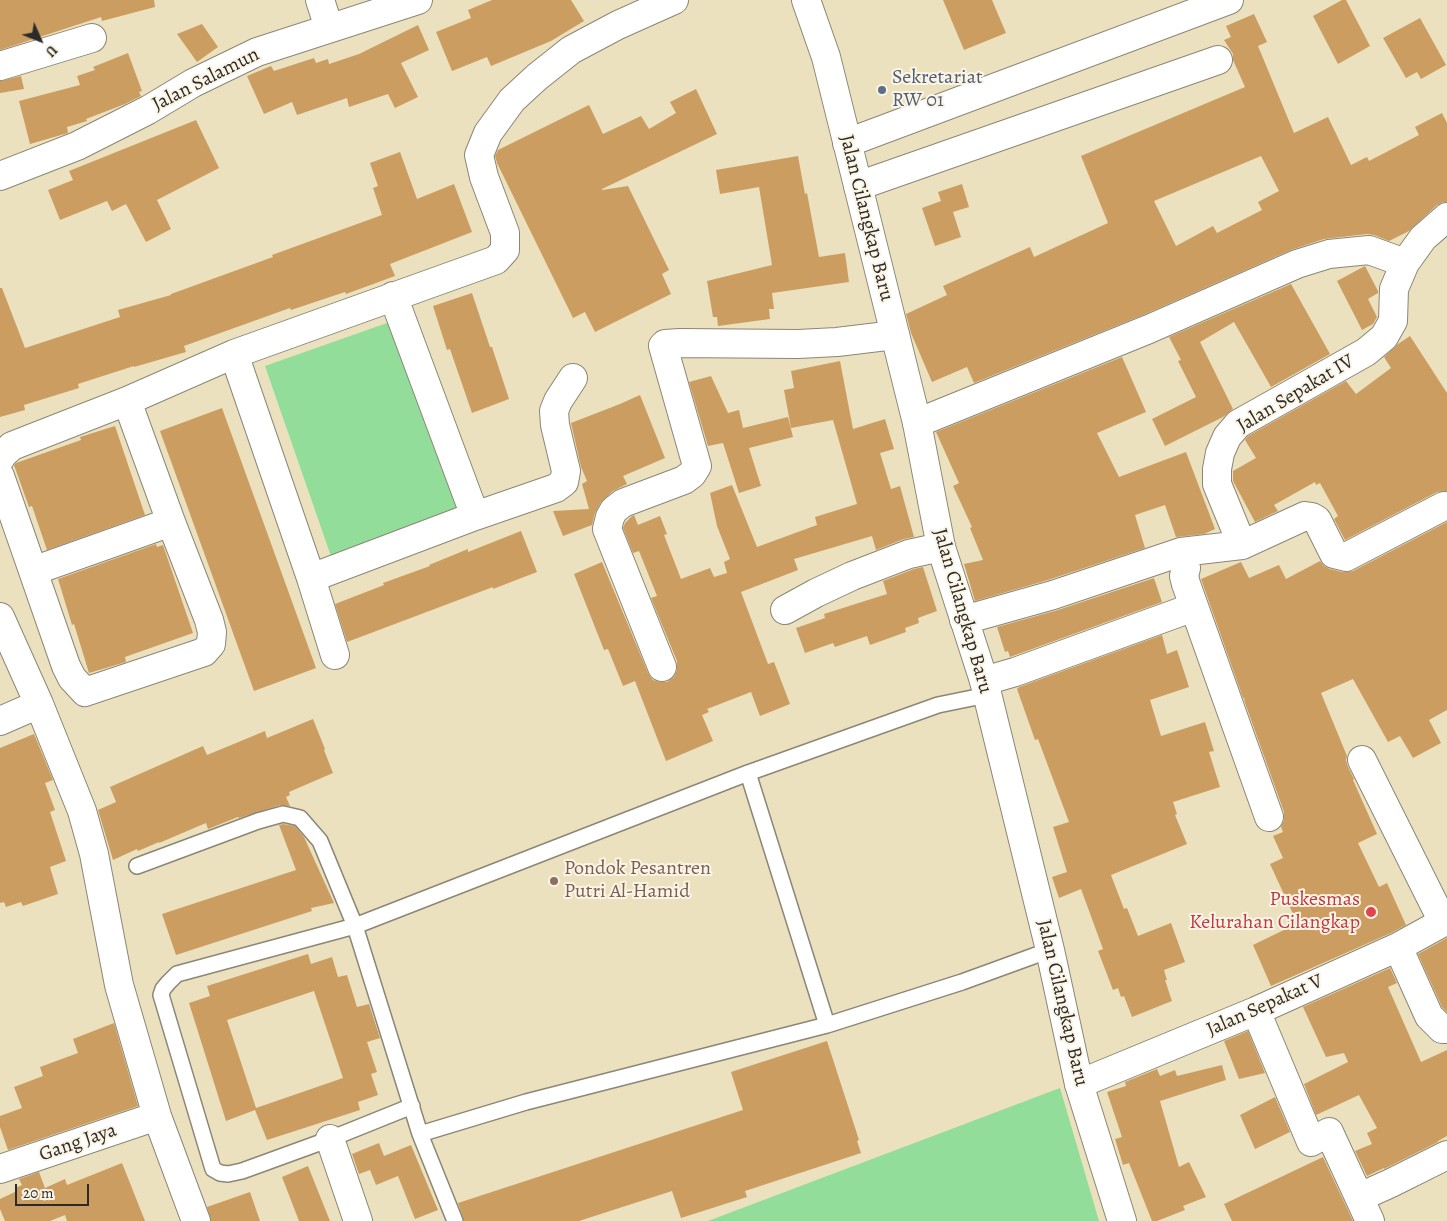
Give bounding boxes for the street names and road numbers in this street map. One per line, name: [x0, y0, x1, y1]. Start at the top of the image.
street label: Jalan Salamun: [149, 43, 263, 117]
street label: Jalan Cilangkap Baru: [834, 132, 898, 304]
street label: Jalan Sepakat IV: [1233, 350, 1359, 438]
street label: Jalan Cilangkap Baru: [927, 526, 997, 696]
street label: Jalan Cilangkap Baru: [1031, 917, 1093, 1089]
street label: Jalan Sepakat V: [1203, 970, 1327, 1042]
street label: Gang Jaya: [36, 1119, 120, 1167]

